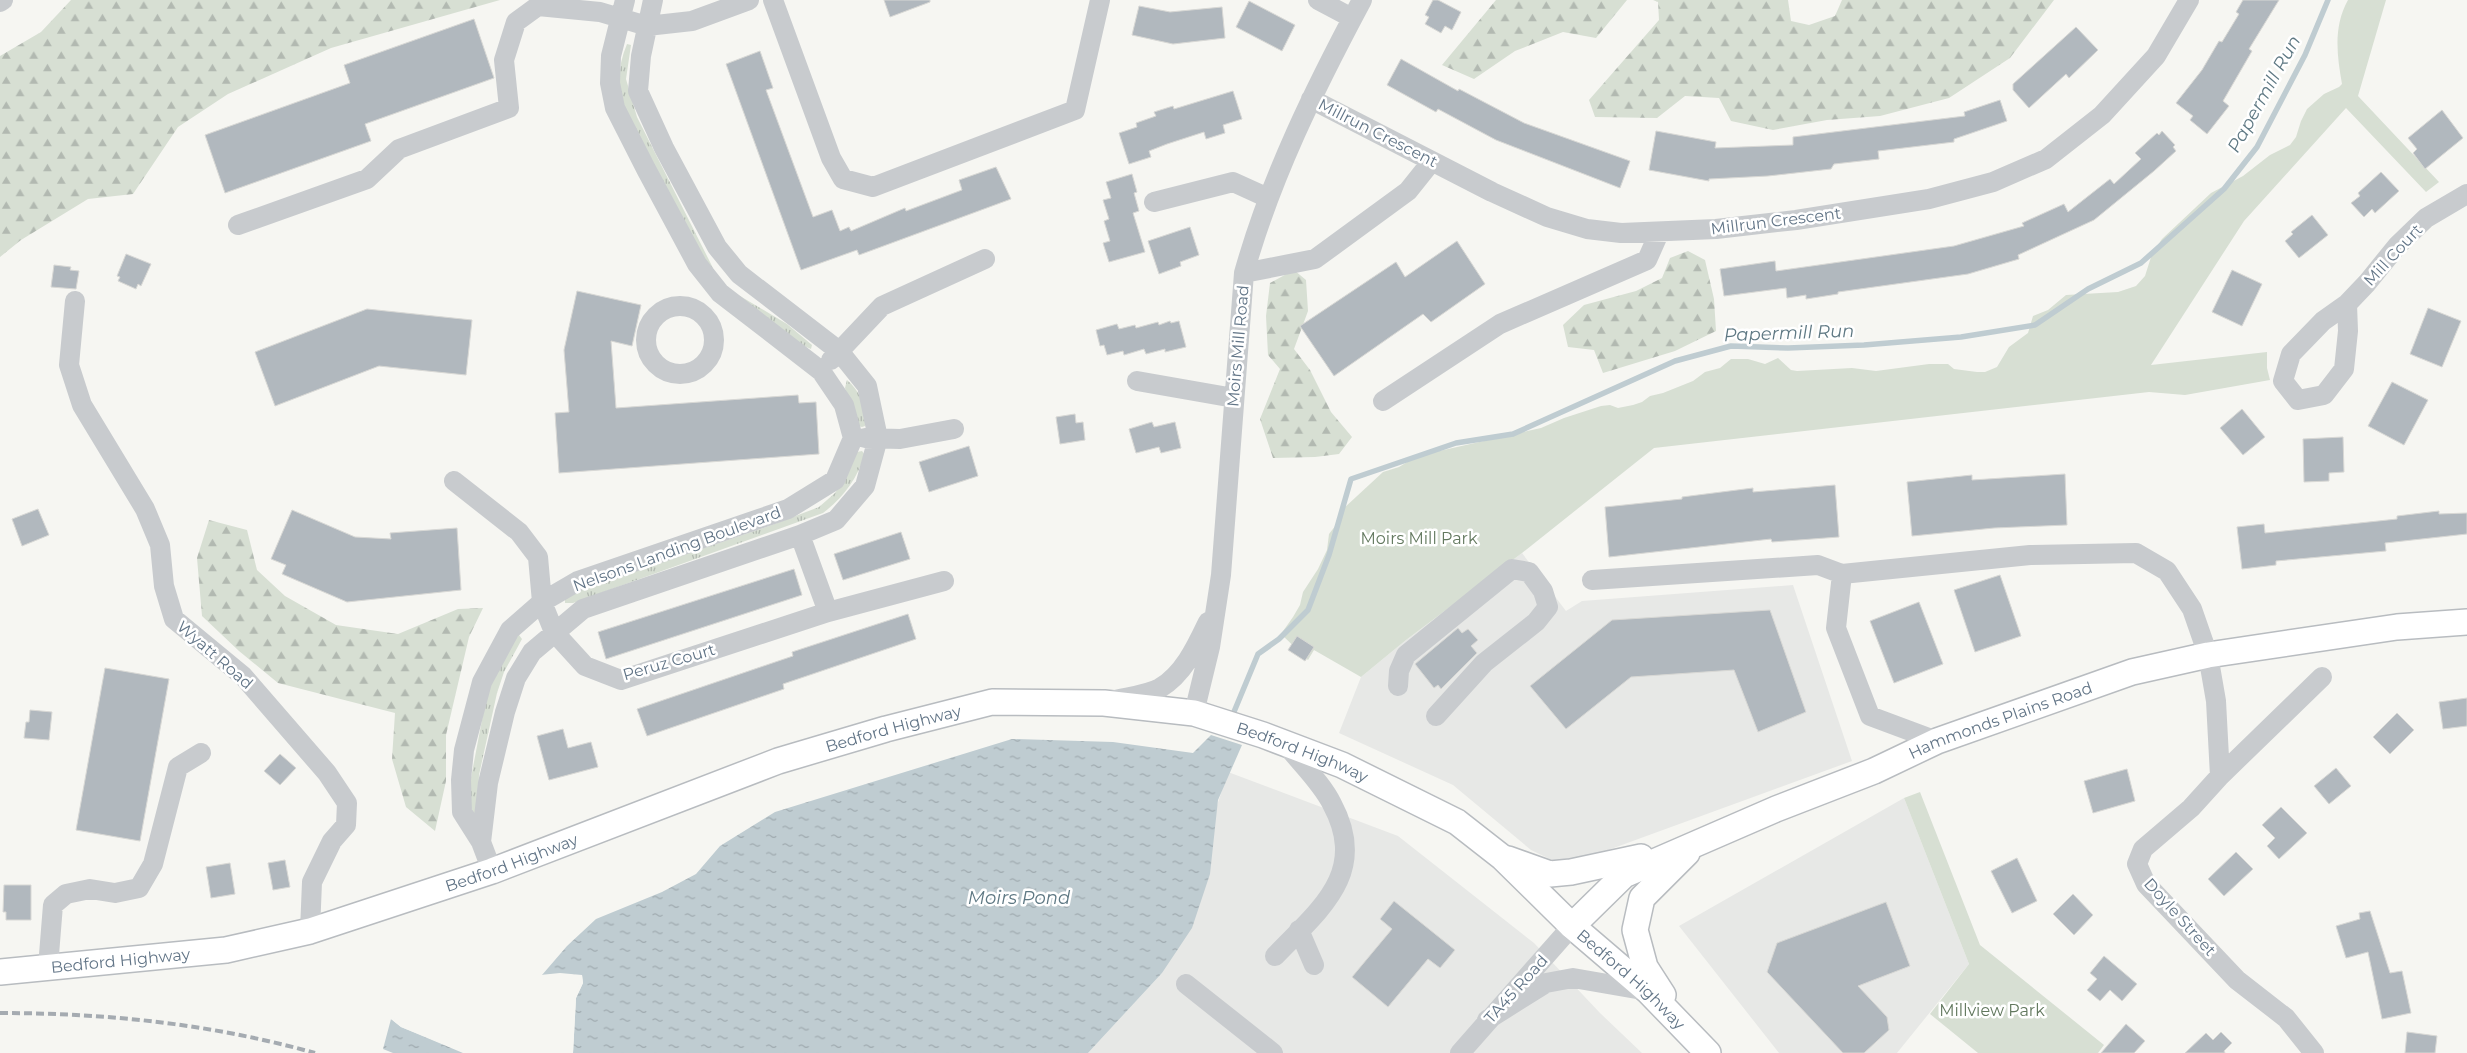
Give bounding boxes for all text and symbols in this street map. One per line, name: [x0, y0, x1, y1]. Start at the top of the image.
water label: Papermill Run: [2223, 32, 2305, 156]
street label: Millrun Crescent: [1315, 95, 1441, 171]
street label: Millrun Crescent: [1710, 204, 1843, 238]
street label: Mill Court: [2360, 220, 2427, 290]
street label: Moirs Mill Road: [1223, 284, 1253, 408]
water label: Papermill Run: [1723, 320, 1855, 346]
street label: Nelsons Landing Boulevard: [570, 502, 784, 596]
park label: Moirs Mill Park: [1361, 529, 1478, 548]
street label: Wyatt Road: [173, 617, 257, 693]
street label: Peruz Court: [621, 640, 718, 684]
street label: Hammonds Plains Road: [1905, 677, 2095, 763]
street label: Bedford Highway: [823, 701, 963, 756]
street label: Bedford Highway: [1234, 718, 1372, 786]
street label: Bedford Highway: [443, 829, 581, 895]
street label: Doyle Street: [2140, 874, 2220, 960]
water label: Moirs Pond: [968, 887, 1071, 909]
street label: Bedford Highway: [1573, 925, 1689, 1033]
street label: Bedford Highway: [50, 944, 191, 977]
street label: TA45 Road: [1480, 951, 1552, 1027]
park label: Millview Park: [1939, 1001, 2045, 1020]

